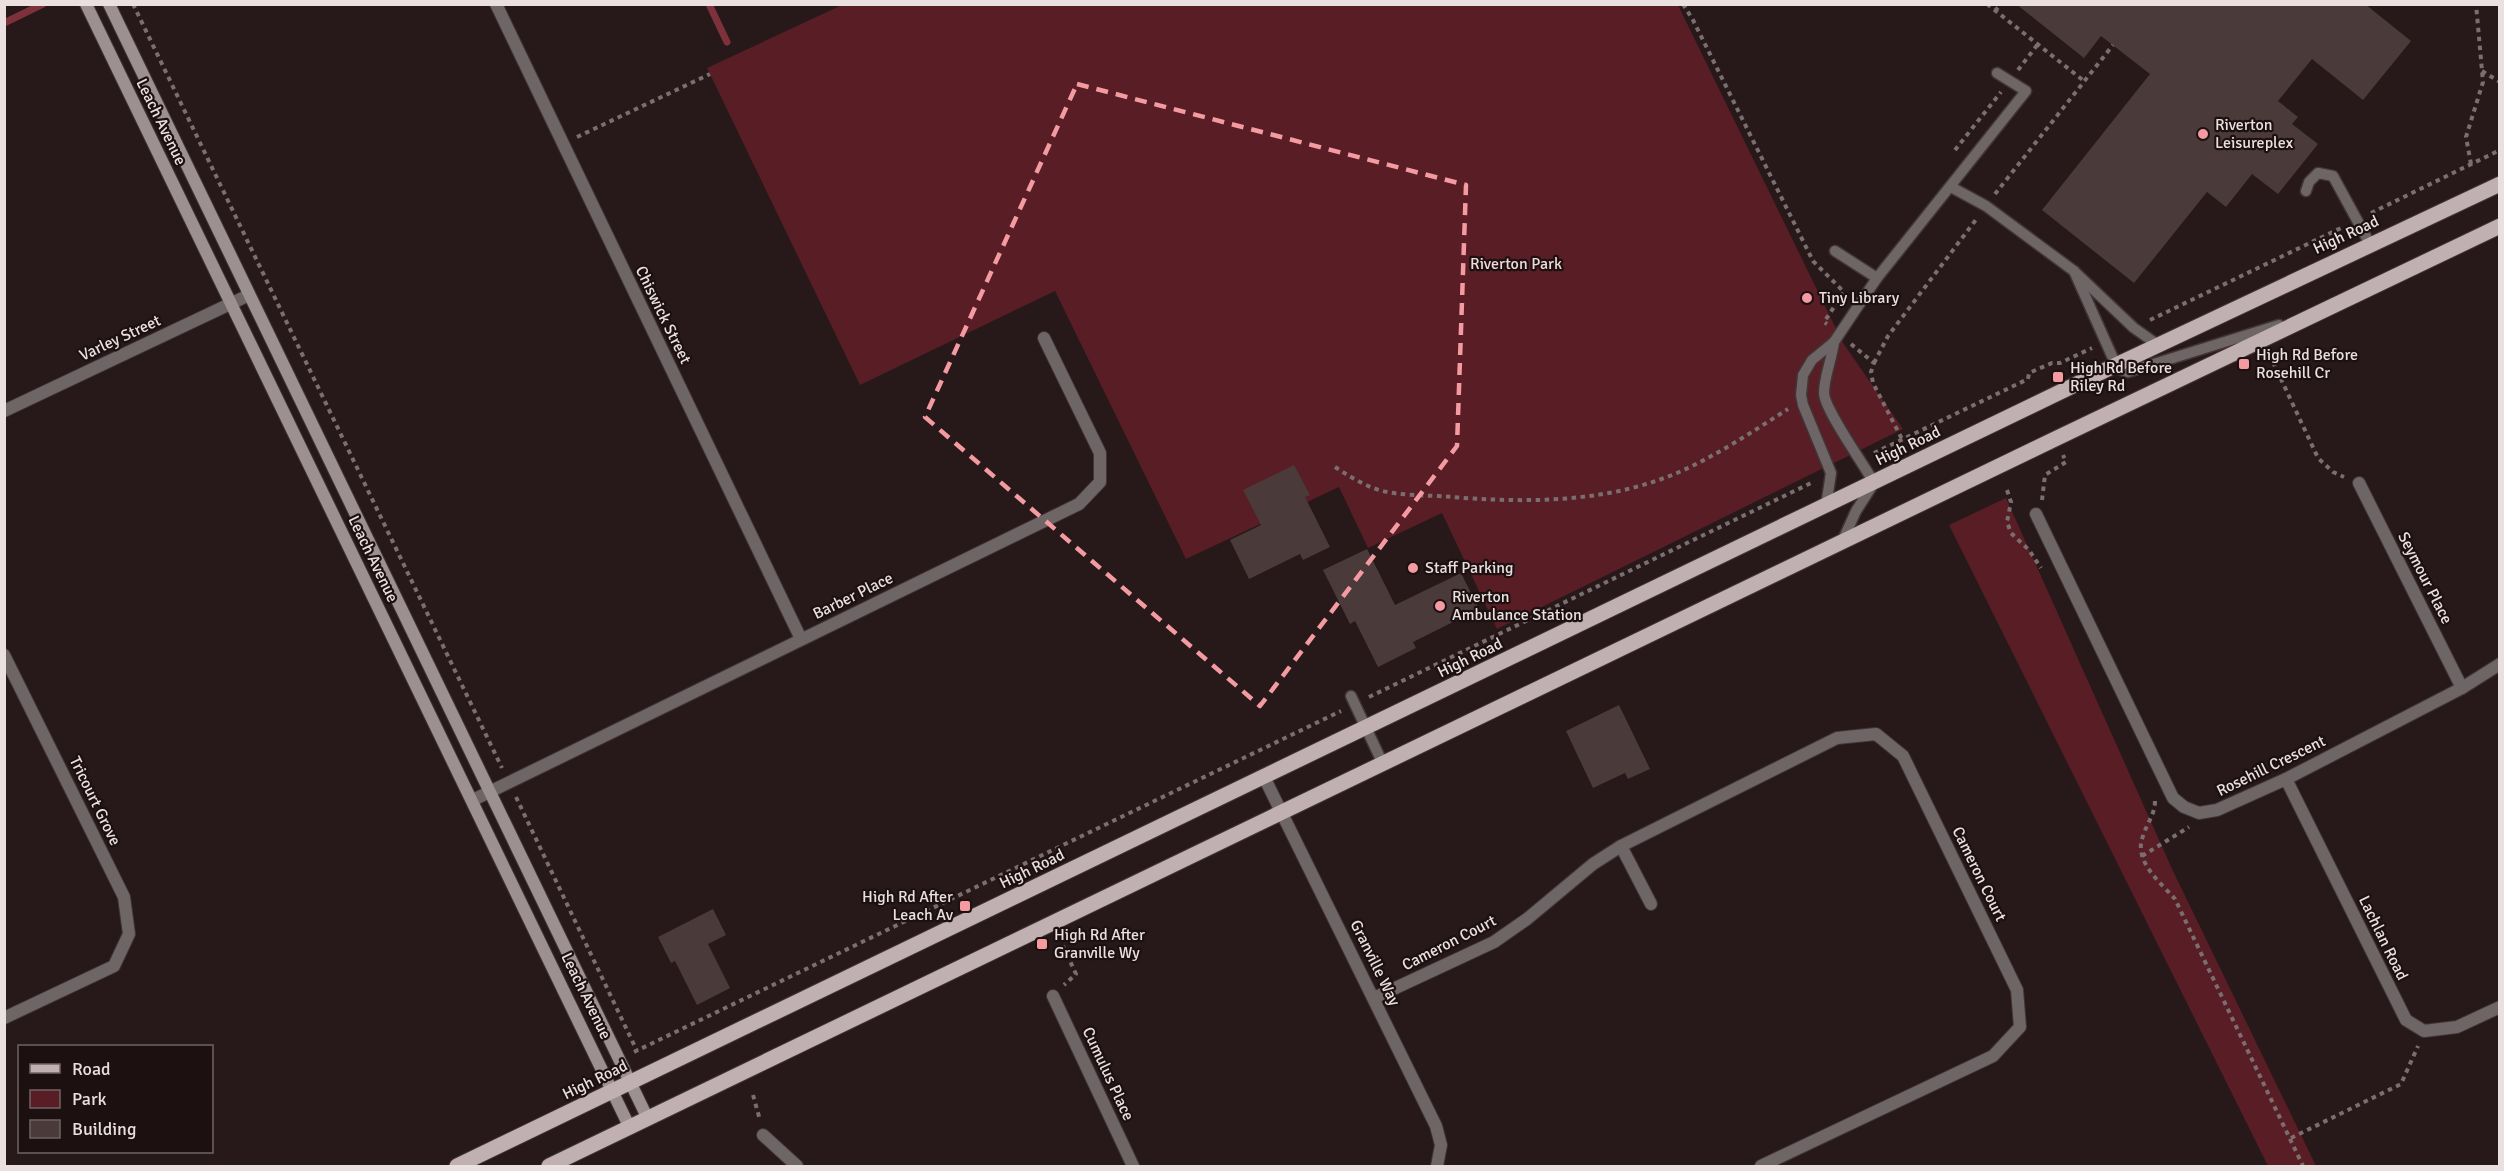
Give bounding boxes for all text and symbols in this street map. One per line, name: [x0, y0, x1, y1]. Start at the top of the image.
street label: Leach Avenue: [131, 75, 191, 169]
place label: Riverton Leisureplex: [2215, 115, 2294, 153]
marker: Riverton Leisureplex: [2196, 127, 2210, 141]
street label: High Road: [2310, 211, 2382, 259]
park label: Riverton Park: [1470, 254, 1562, 274]
street label: Chiswick Street: [631, 263, 696, 368]
place label: Tiny Library: [1819, 288, 1900, 308]
marker: Tiny Library: [1800, 291, 1814, 305]
street label: Varley Street: [76, 310, 164, 366]
place label: High Rd Before Rosehill Cr: [2256, 345, 2358, 383]
marker: High Rd Before Rosehill Cr: [2237, 357, 2251, 371]
place label: High Rd Before Riley Rd: [2070, 358, 2172, 396]
marker: High Rd Before Riley Rd: [2051, 370, 2065, 384]
street label: High Road: [1872, 422, 1944, 470]
street label: Leach Avenue: [343, 512, 403, 606]
street label: Seymour Place: [2393, 529, 2457, 627]
place label: Staff Parking: [1425, 558, 1514, 578]
marker: Staff Parking: [1406, 561, 1420, 575]
street label: Barber Place: [810, 568, 896, 624]
place label: Riverton Ambulance Station: [1452, 587, 1582, 625]
marker: Riverton Ambulance Station: [1433, 599, 1447, 613]
street label: High Road: [1434, 634, 1506, 682]
street label: Rosehill Crescent: [2213, 731, 2329, 801]
street label: Tricourt Grove: [65, 753, 125, 849]
street label: Cameron Court: [1947, 823, 2011, 925]
street label: High Road: [996, 845, 1068, 893]
place label: High Rd After Leach Av: [862, 887, 954, 925]
street label: Lachlan Road: [2354, 892, 2412, 984]
marker: High Rd After Leach Av: [958, 899, 972, 913]
street label: Cameron Court: [1399, 911, 1500, 975]
street label: Granville Way: [1346, 917, 1405, 1010]
place label: High Rd After Granville Wy: [1054, 925, 1145, 963]
marker: High Rd After Granville Wy: [1035, 937, 1049, 951]
street label: Leach Avenue: [556, 949, 616, 1043]
street label: Cumulus Place: [1078, 1024, 1138, 1124]
legend: [18, 1045, 213, 1153]
street label: High Road: [559, 1056, 631, 1104]
text: Road: [72, 1058, 111, 1080]
text: Park: [72, 1088, 107, 1110]
text: Building: [72, 1118, 136, 1140]

